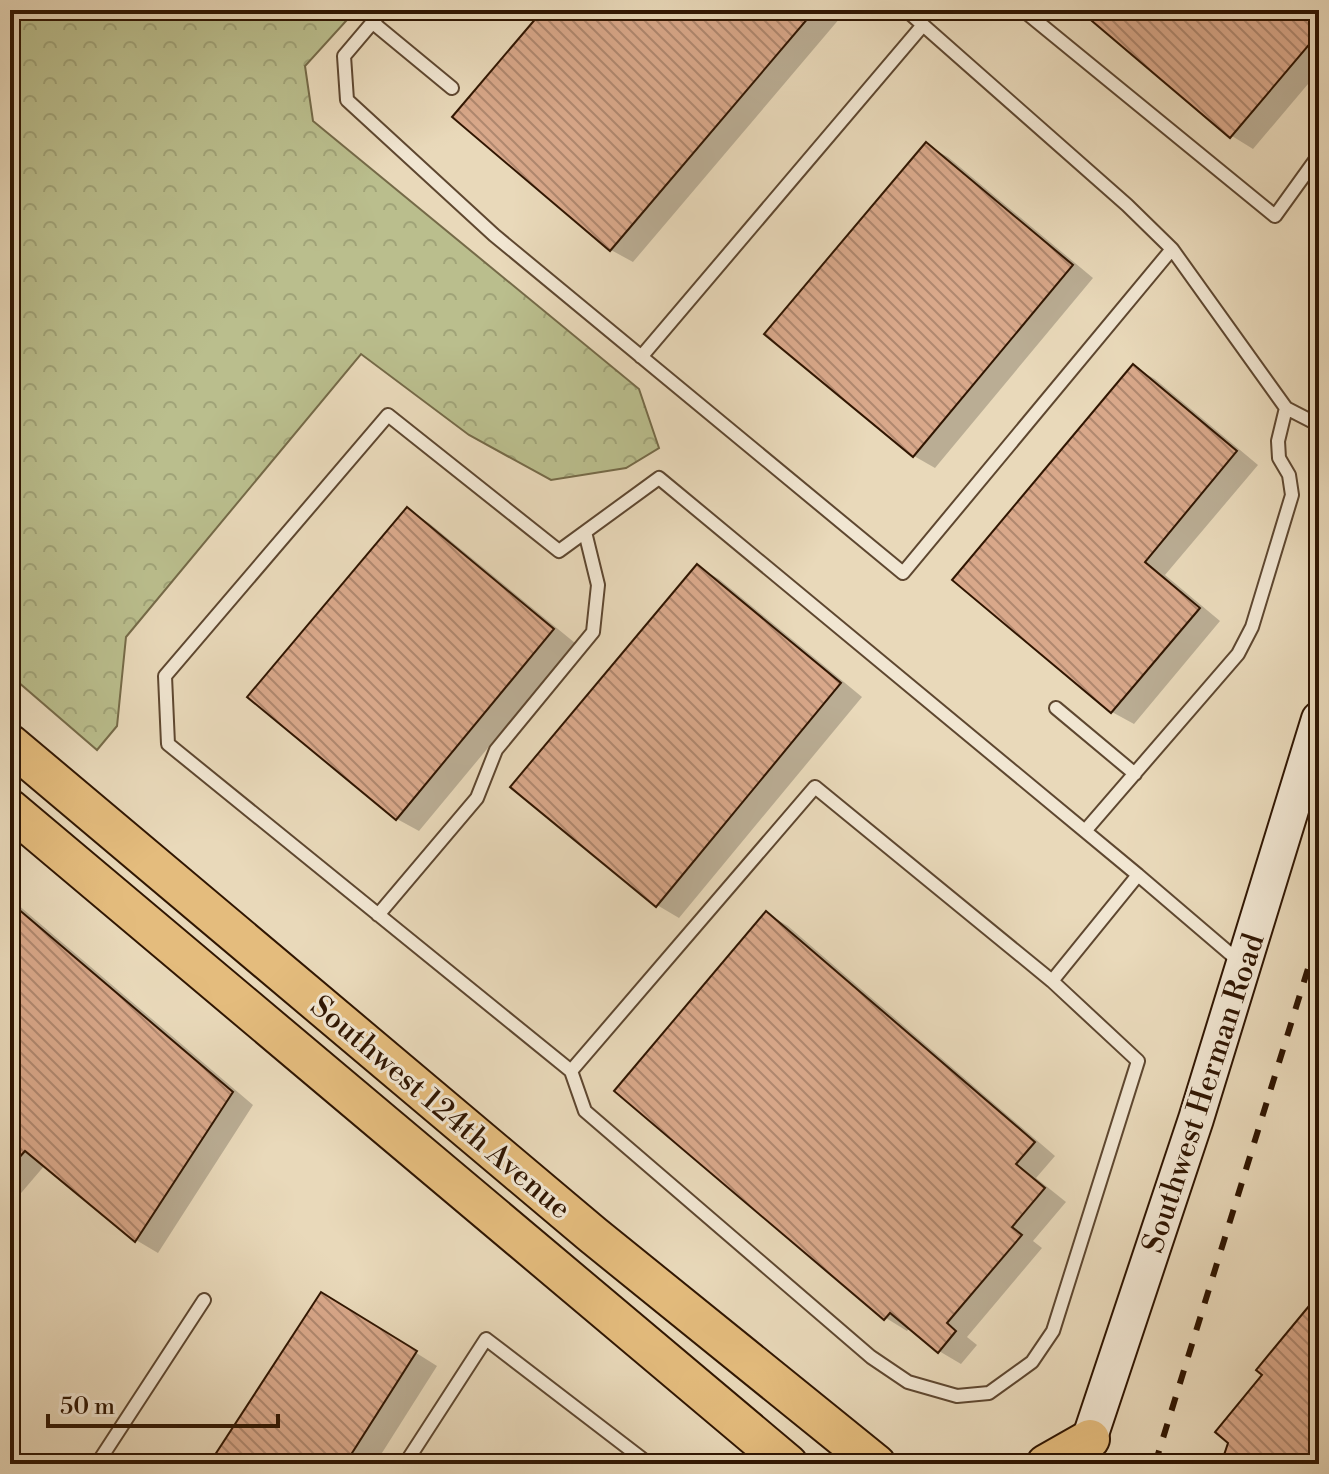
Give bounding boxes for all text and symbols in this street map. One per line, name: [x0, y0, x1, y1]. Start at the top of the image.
street label: Southwest Herman Road: [1134, 929, 1274, 1258]
street label: Southwest 124th Avenue: [302, 988, 578, 1228]
scale bar: [48, 1378, 278, 1428]
text: 50 m: [60, 1392, 115, 1422]

